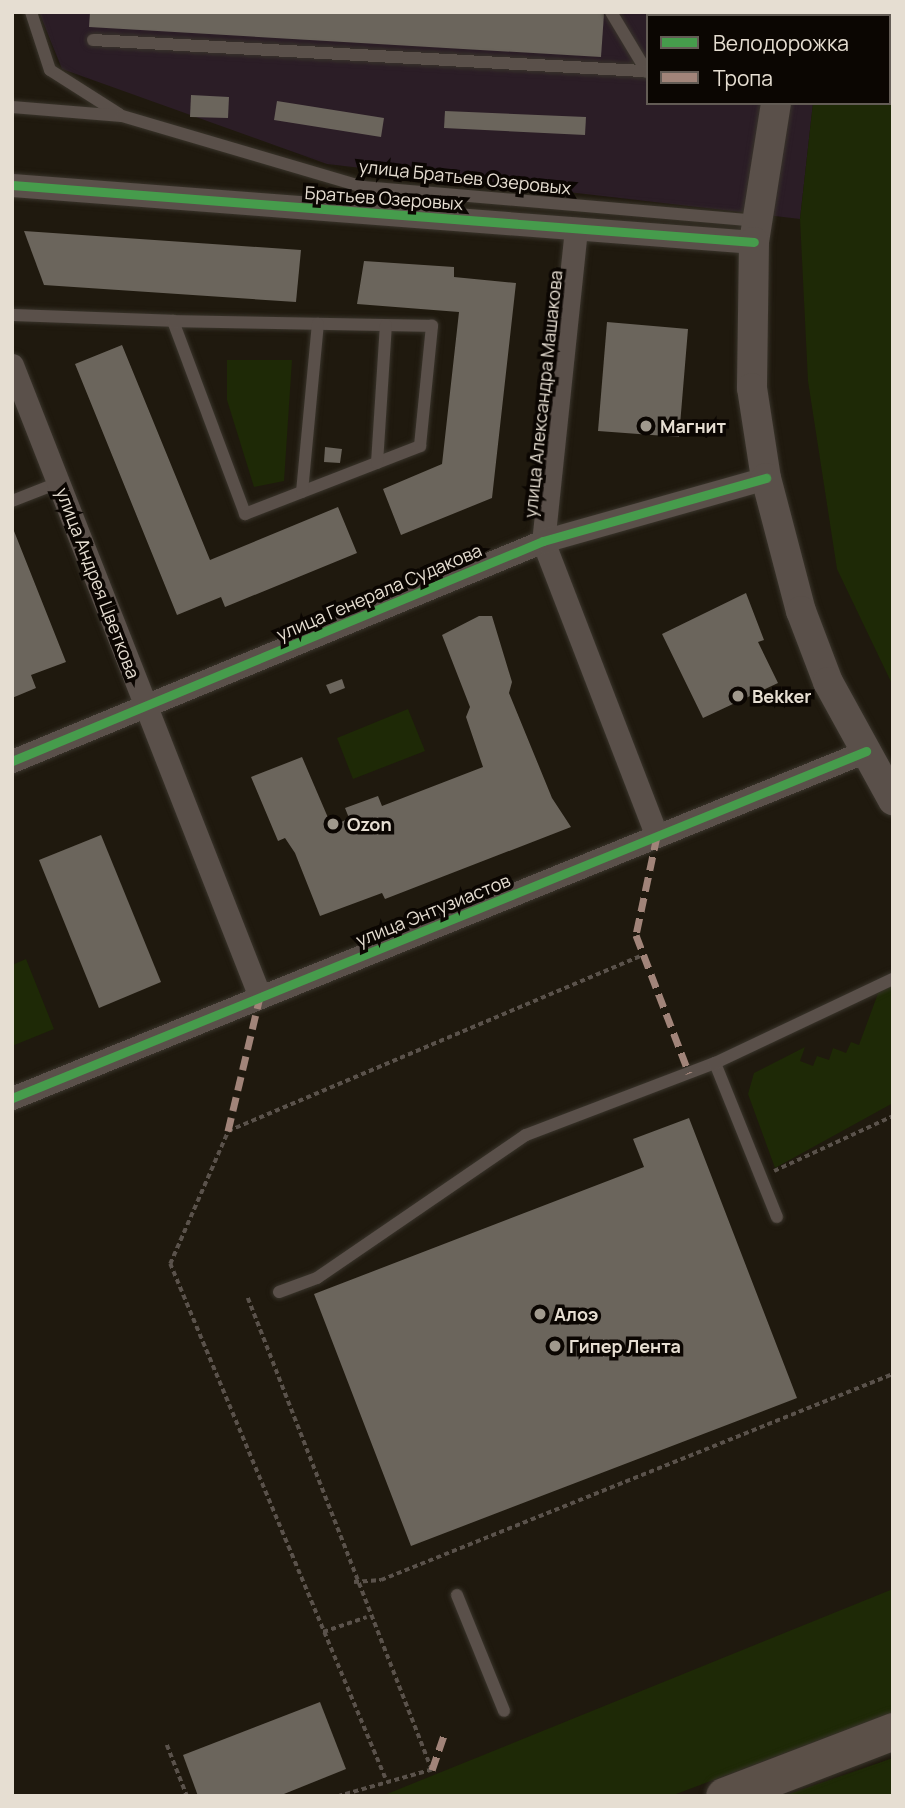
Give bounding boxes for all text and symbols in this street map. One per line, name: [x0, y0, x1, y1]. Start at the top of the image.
legend: [646, 14, 891, 105]
text: Велодорожка: [713, 29, 849, 57]
text: Тропа: [713, 64, 773, 92]
street label: улица Братьев Озеровых: [358, 155, 572, 199]
street label: Братьев Озеровых: [304, 182, 464, 214]
street label: улица Александра Машакова: [519, 269, 567, 519]
place label: Магнит: [660, 415, 726, 437]
marker: Магнит: [638, 418, 654, 434]
street label: улица Андрея Цветкова: [52, 484, 144, 682]
street label: улица Генерала Судакова: [273, 539, 485, 645]
place label: Bekker: [752, 685, 811, 707]
marker: Bekker: [730, 688, 746, 704]
place label: Ozon: [347, 813, 392, 835]
marker: Ozon: [325, 816, 341, 832]
street label: улица Энтузиастов: [353, 869, 513, 951]
place label: Алоэ: [554, 1303, 598, 1325]
marker: Алоэ: [532, 1306, 548, 1322]
place label: Гипер Лента: [569, 1335, 681, 1357]
marker: Гипер Лента: [547, 1338, 563, 1354]

